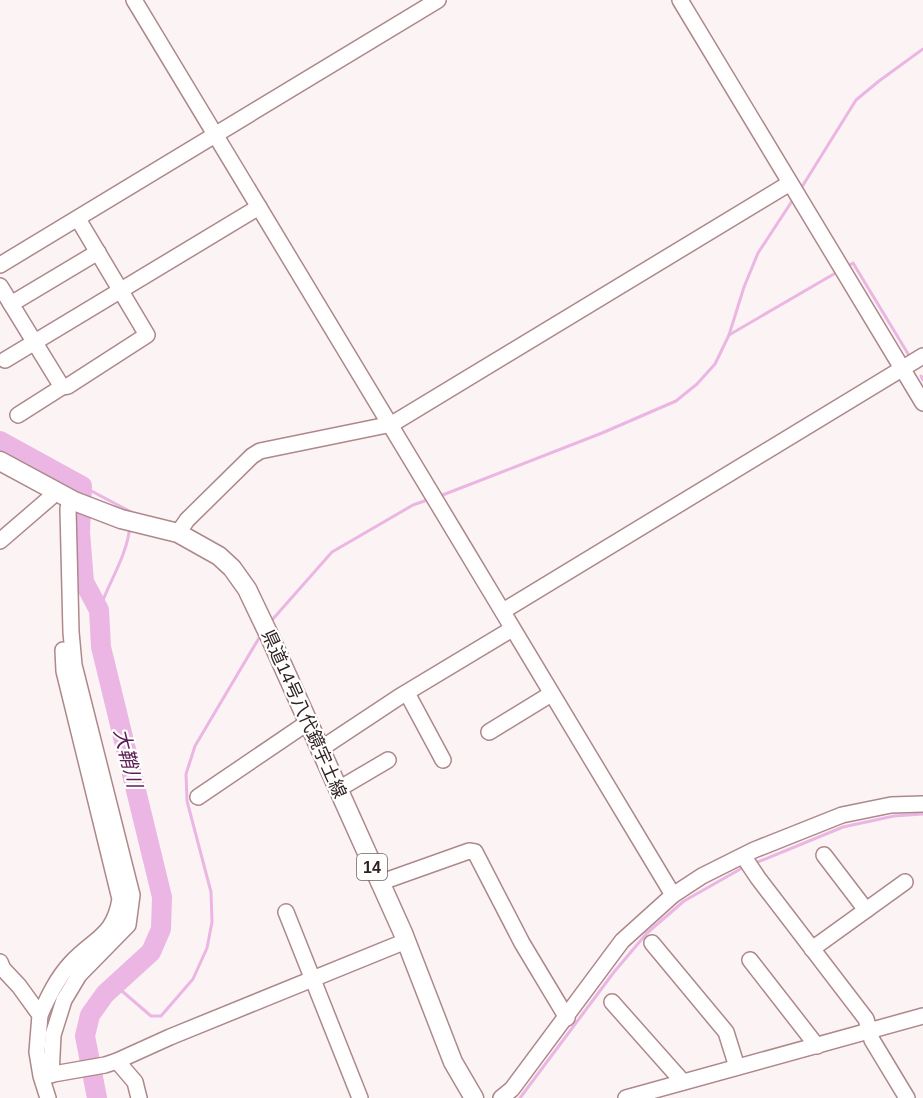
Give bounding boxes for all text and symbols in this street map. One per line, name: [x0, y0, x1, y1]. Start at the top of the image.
street label: 県道14号八代鏡宇土線: [258, 627, 350, 801]
water label: 大鞘川: [110, 726, 146, 792]
road number: 14: [357, 854, 387, 880]

